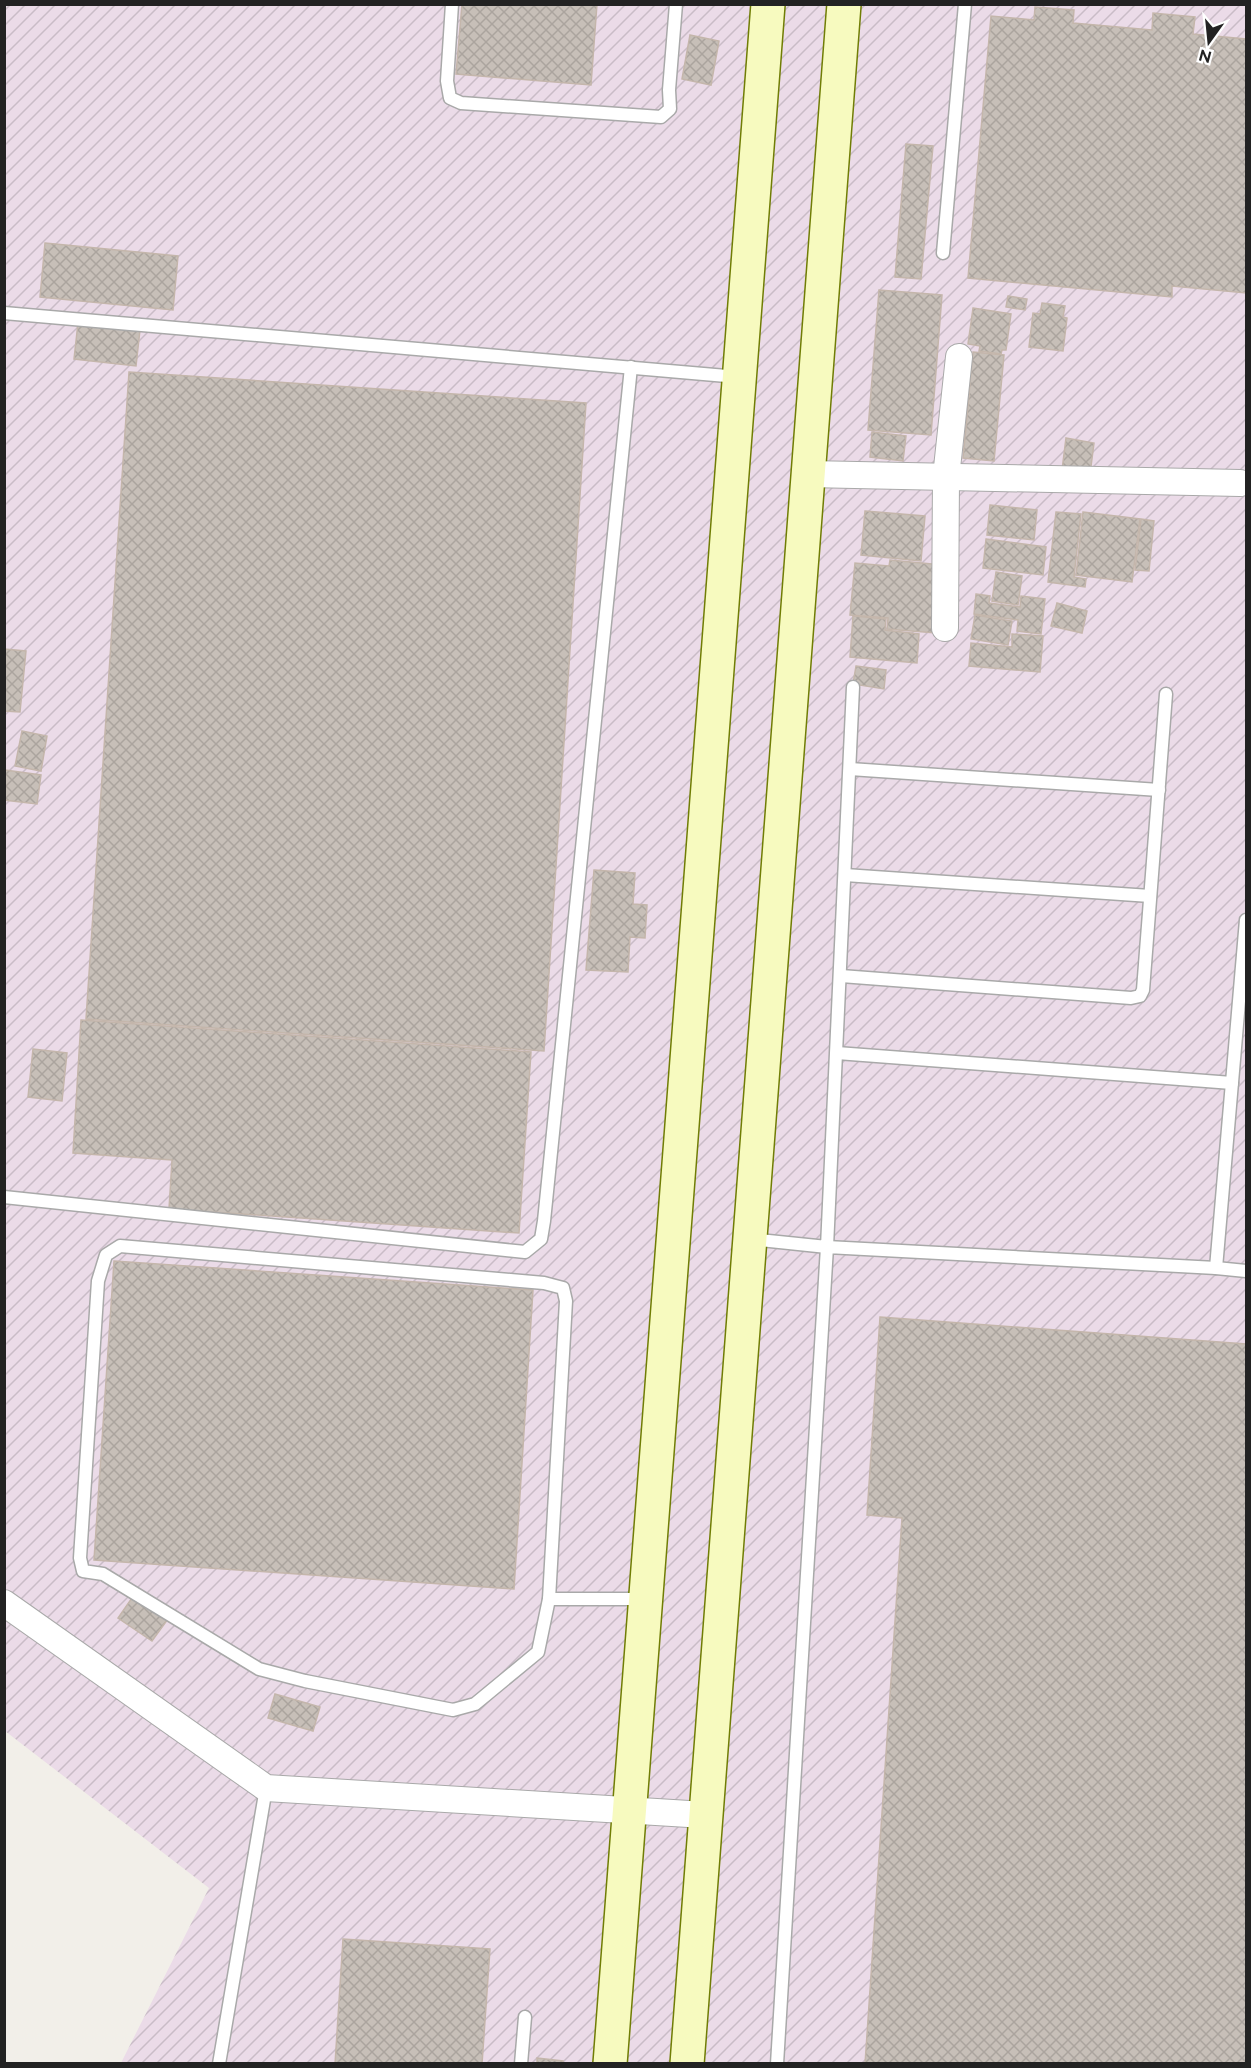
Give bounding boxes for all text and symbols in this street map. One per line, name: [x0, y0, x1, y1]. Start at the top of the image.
north arrow: [1179, 12, 1239, 72]
text: N: [1197, 45, 1214, 67]

